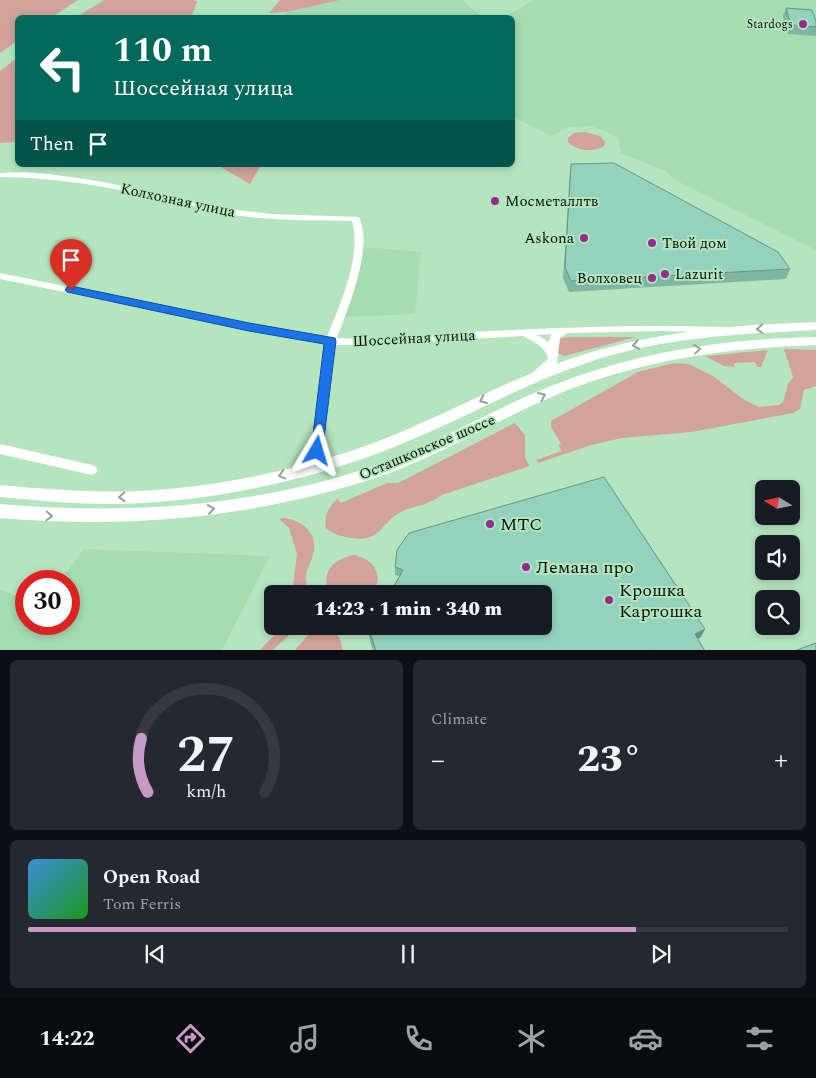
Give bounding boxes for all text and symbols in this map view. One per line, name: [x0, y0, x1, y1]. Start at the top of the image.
place label: Stardogs: [747, 15, 793, 34]
marker: Stardogs: [797, 18, 809, 30]
text: 110 m: [113, 24, 212, 77]
icon: left: [30, 35, 95, 100]
text: Шоссейная улица: [113, 72, 294, 105]
text: Then: [30, 130, 74, 159]
icon: arrive: [84, 130, 112, 158]
street label: Колхозная улица: [118, 177, 238, 224]
place label: Мосметаллтв: [505, 190, 599, 213]
marker: Мосметаллтв: [489, 195, 501, 207]
place label: Askona: [524, 227, 575, 250]
marker: Askona: [578, 232, 590, 244]
place label: Твой дом: [662, 232, 727, 255]
marker: Твой дом: [646, 237, 658, 249]
pin: [50, 239, 92, 290]
icon: arrive: [57, 246, 85, 274]
place label: Lazurit: [675, 263, 723, 286]
place label: Волховец: [577, 267, 642, 290]
marker: Lazurit: [659, 268, 671, 280]
marker: Волховец: [646, 272, 658, 284]
one-way arrow: [755, 323, 763, 334]
street label: Шоссейная улица: [352, 324, 477, 353]
one-way arrow: [631, 339, 640, 349]
one-way arrow: [693, 344, 701, 355]
one-way arrow: [537, 392, 546, 403]
one-way arrow: [480, 394, 489, 404]
street label: Осташковское шоссе: [356, 408, 499, 487]
position arrow: [290, 424, 342, 476]
one-way arrow: [278, 469, 287, 480]
north arrow: [755, 480, 800, 525]
map controls: [755, 480, 800, 635]
one-way arrow: [118, 492, 126, 503]
one-way arrow: [206, 505, 215, 515]
one-way arrow: [45, 511, 53, 522]
place label: МТС: [500, 511, 542, 538]
marker: МТС: [484, 518, 496, 530]
button: sound: [755, 535, 800, 580]
place label: Лемана про: [536, 554, 634, 581]
marker: Лемана про: [520, 561, 532, 573]
speed limit sign: 30: [15, 570, 80, 635]
place label: Крошка Картошка: [619, 577, 702, 625]
button: search: [755, 590, 800, 635]
marker: Крошка Картошка: [603, 594, 615, 606]
text: 14:23 · 1 min · 340 m: [314, 595, 502, 624]
text: Climate: [431, 707, 487, 731]
text: 27: [177, 716, 236, 795]
text: 23°: [577, 731, 642, 789]
text: −: [431, 739, 445, 782]
text: +: [774, 739, 788, 782]
text: km/h: [186, 778, 227, 805]
text: Open Road: [103, 863, 200, 892]
text: Tom Ferris: [103, 892, 181, 916]
icon: previous: [141, 940, 169, 968]
icon: pause: [394, 940, 422, 968]
icon: next: [647, 940, 675, 968]
icon: directions: [173, 1021, 208, 1056]
icon: music: [287, 1021, 322, 1056]
icon: phone: [401, 1021, 436, 1056]
icon: climate: [514, 1021, 549, 1056]
icon: car: [628, 1021, 663, 1056]
icon: filters: [742, 1021, 777, 1056]
text: 14:22: [39, 1022, 95, 1055]

